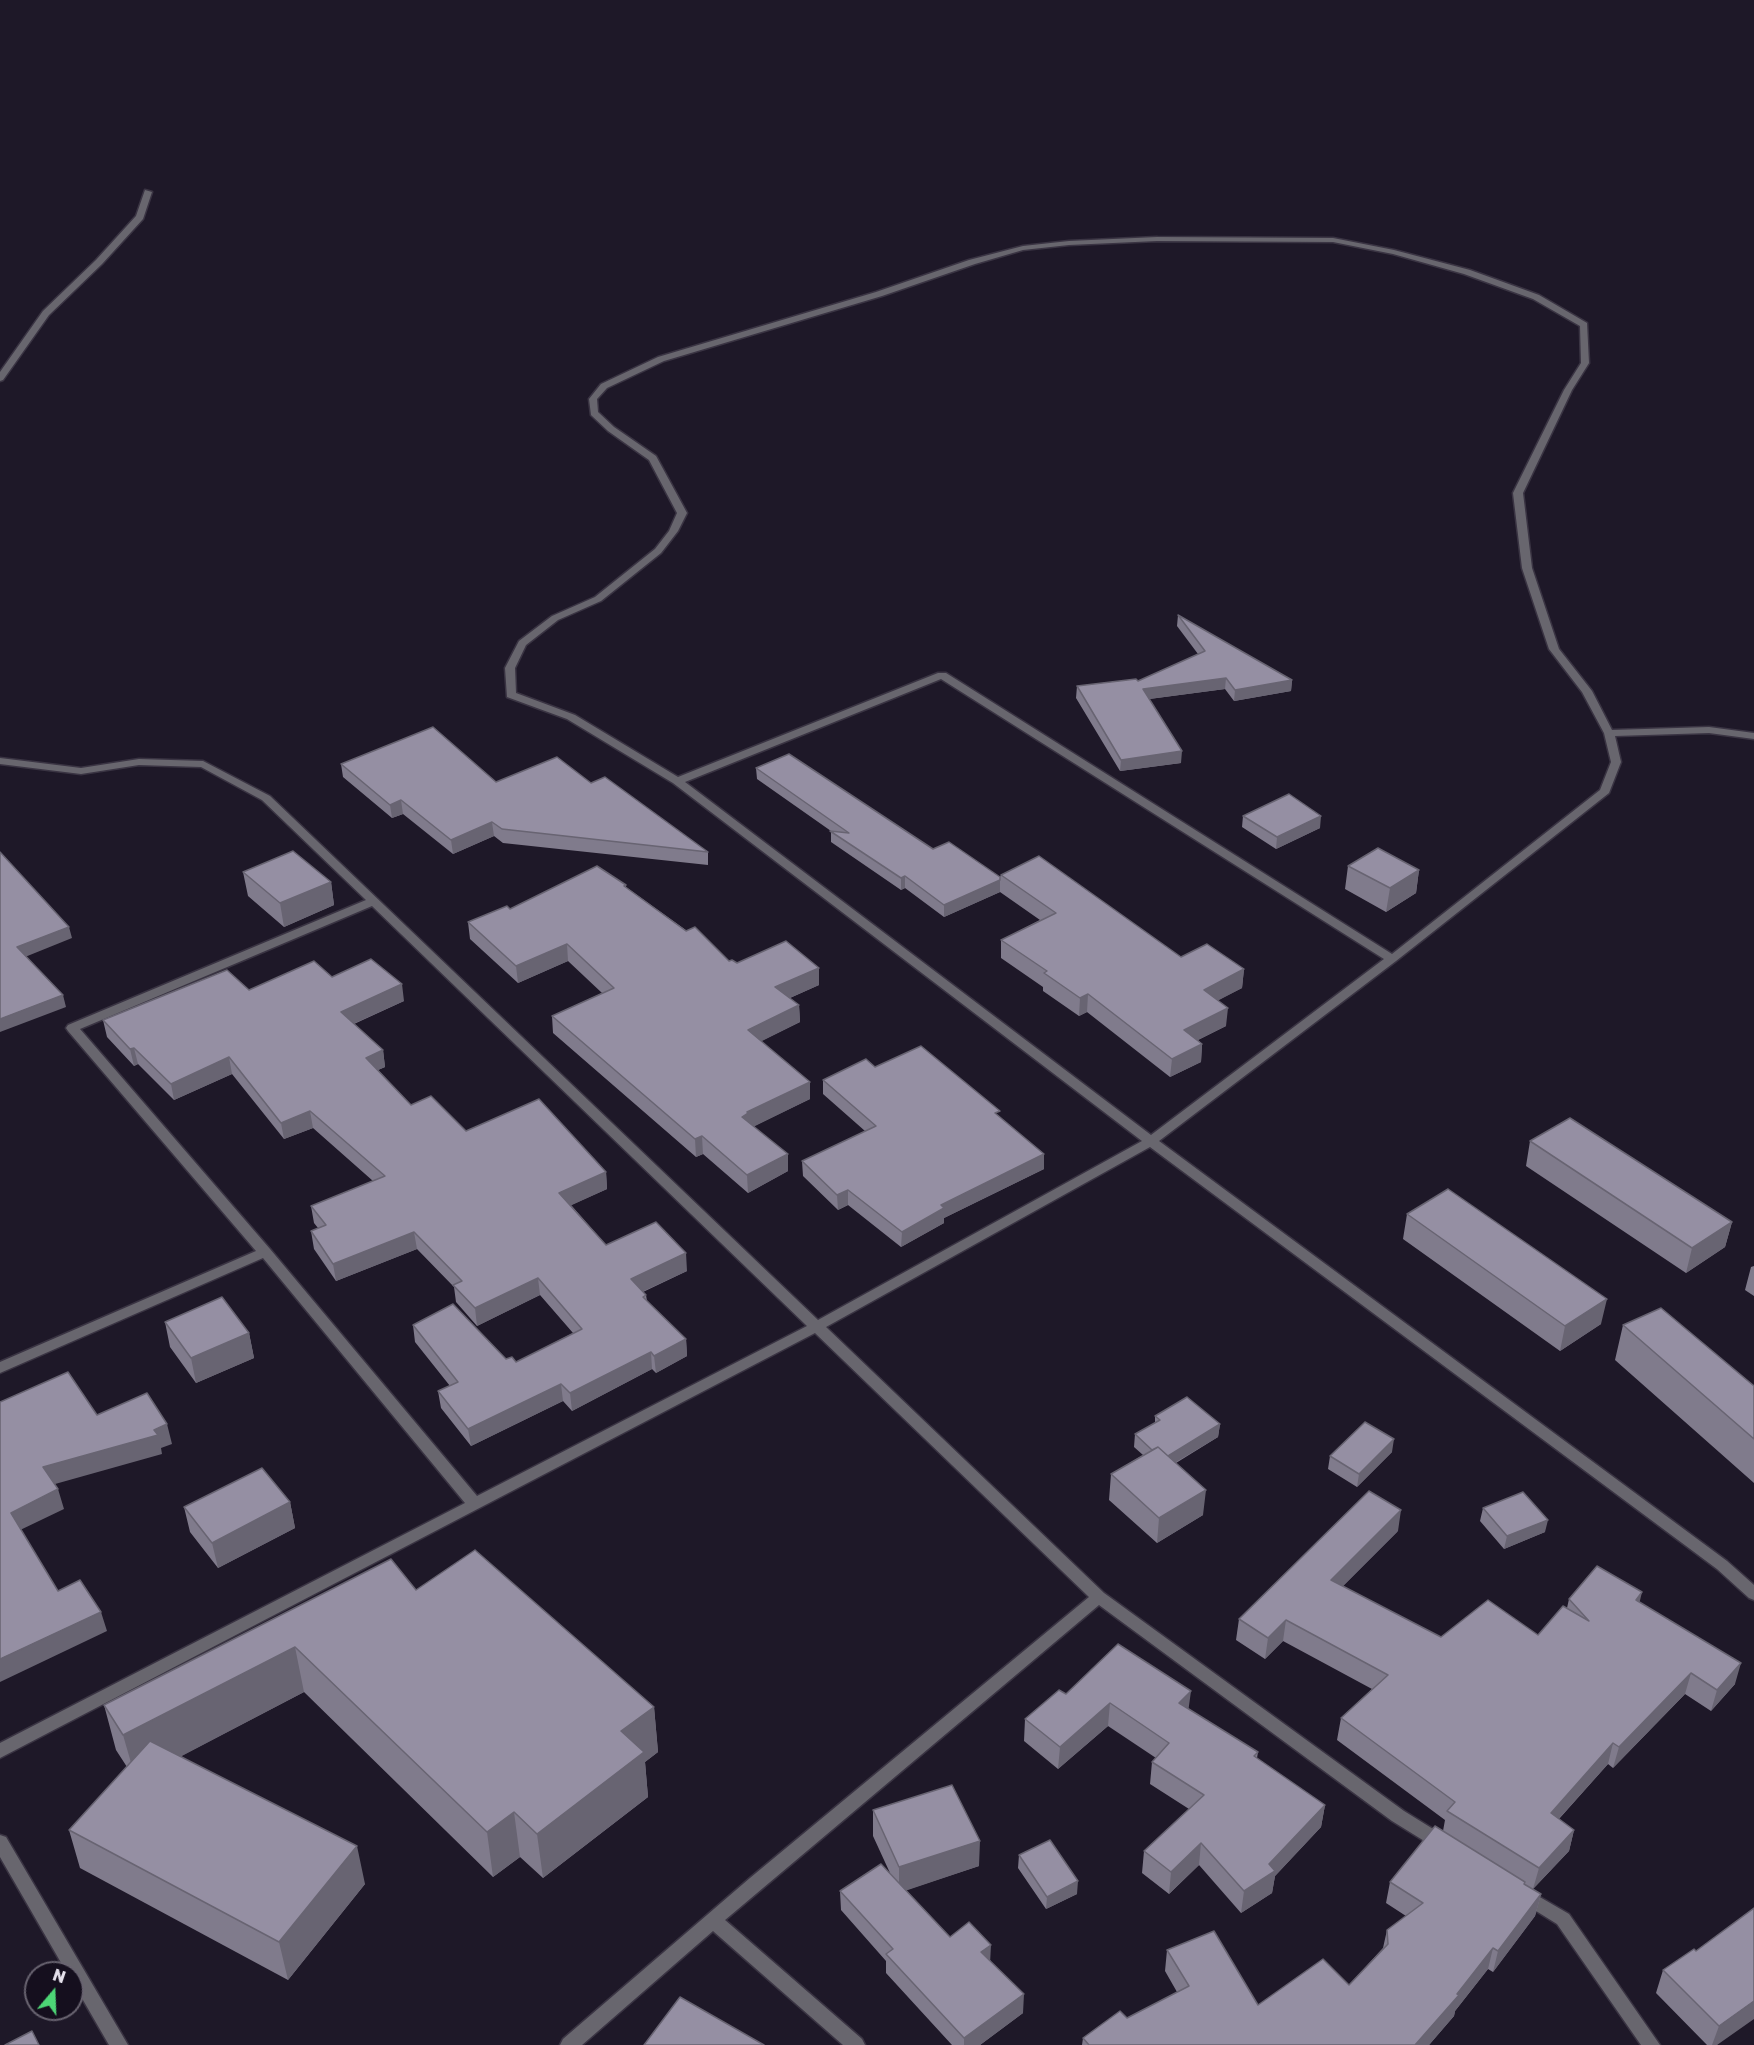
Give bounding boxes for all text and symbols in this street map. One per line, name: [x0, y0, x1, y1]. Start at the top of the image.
north arrow: [24, 1961, 84, 2021]
text: N: [50, 1964, 68, 1987]

